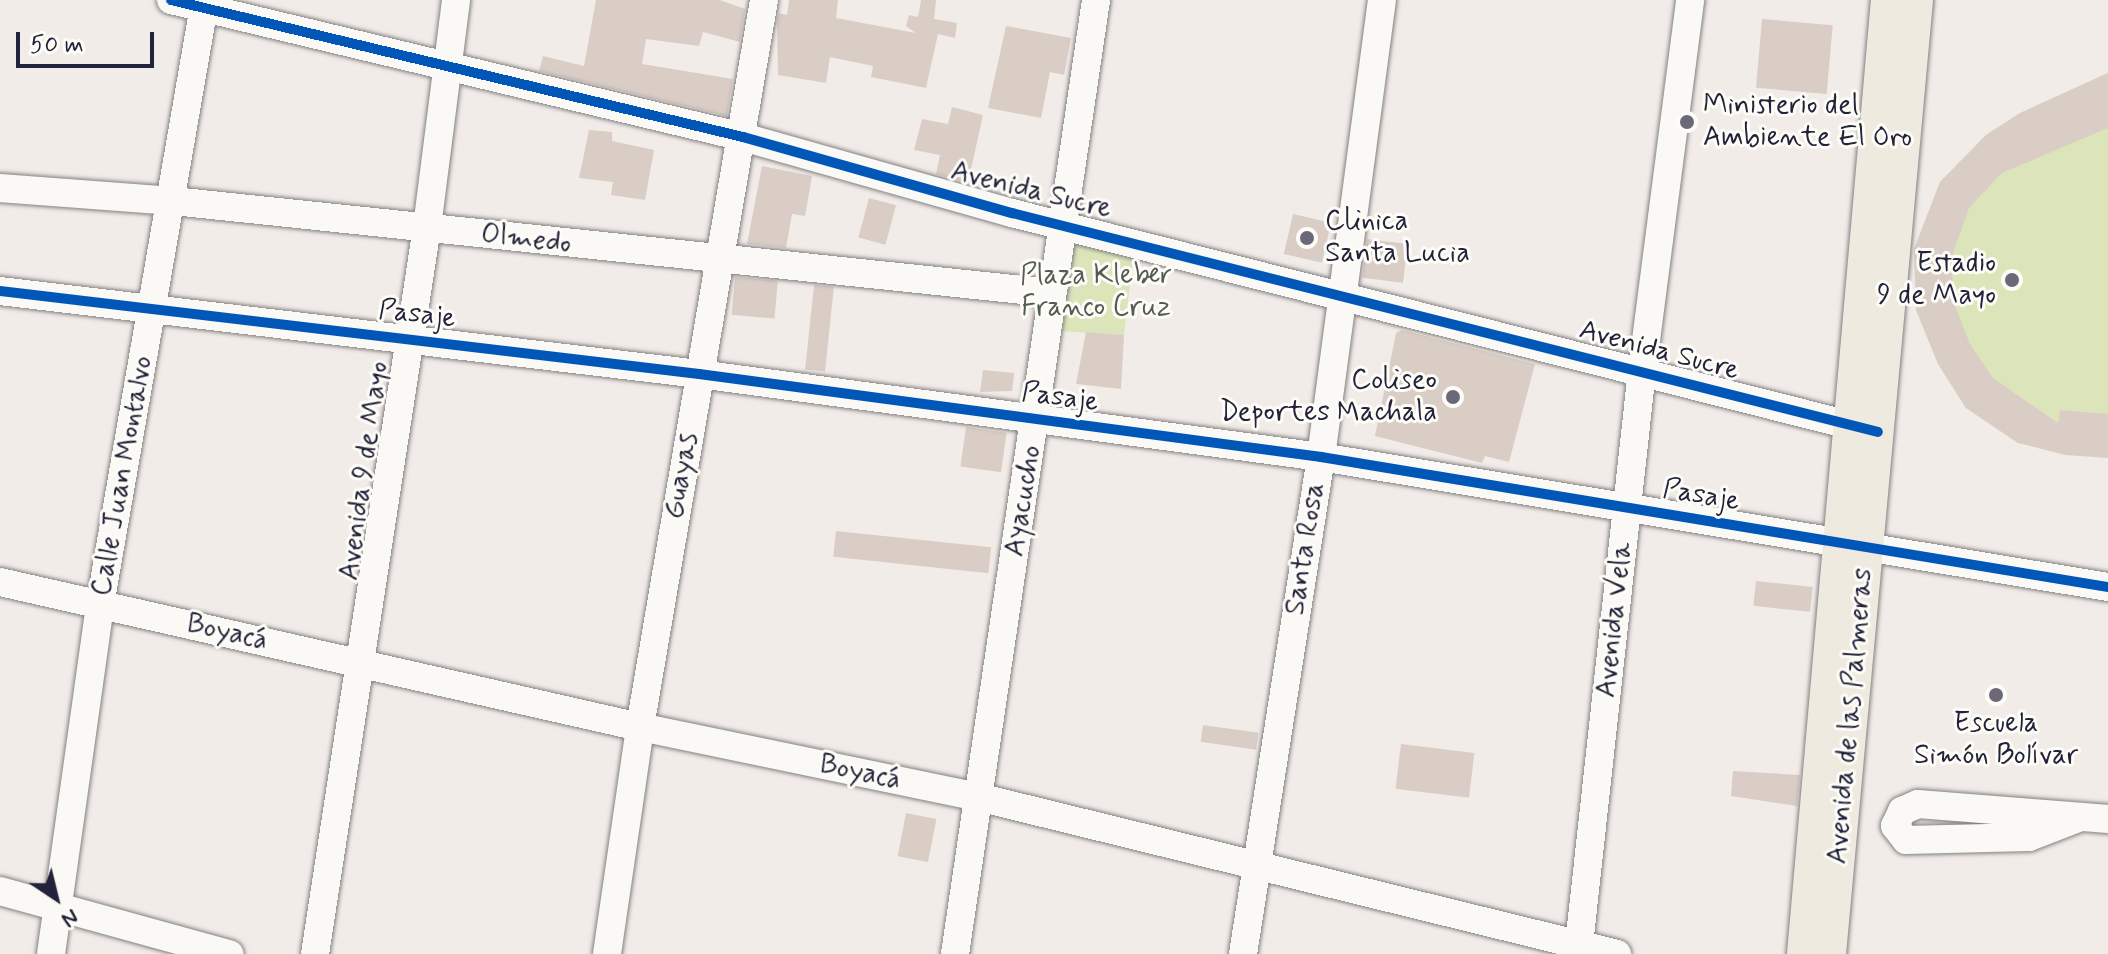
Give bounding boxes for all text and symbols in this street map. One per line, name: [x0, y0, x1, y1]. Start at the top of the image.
scale bar: [20, 16, 158, 66]
text: 50 m: [30, 30, 84, 61]
place label: Ministerio del Ambiente El Oro: [1703, 89, 1910, 155]
marker: Ministerio del Ambiente El Oro: [1678, 113, 1696, 131]
street label: Avenida Sucre: [945, 154, 1117, 228]
place label: Clinica Santa Lucia: [1325, 205, 1470, 271]
street label: Olmedo: [479, 218, 573, 262]
marker: Clinica Santa Lucia: [1296, 227, 1318, 249]
place label: Estadio 9 de Mayo: [1876, 247, 1996, 313]
park label: Plaza Kleber Franco Cruz: [1020, 259, 1172, 325]
marker: Estadio 9 de Mayo: [2003, 271, 2021, 289]
street label: Pasaje: [377, 294, 457, 336]
street label: Avenida Sucre: [1573, 313, 1745, 389]
street label: Calle Juan Montalvo: [85, 353, 161, 599]
street label: Avenida 9 de Mayo: [333, 359, 397, 583]
place label: Coliseo Deportes Machala: [1218, 364, 1437, 430]
street label: Pasaje: [1019, 376, 1101, 420]
marker: Coliseo Deportes Machala: [1444, 388, 1462, 406]
street label: Guayas: [658, 430, 706, 522]
street label: Ayacucho: [999, 443, 1049, 559]
street label: Pasaje: [1660, 473, 1742, 519]
street label: Santa Rosa: [1279, 480, 1333, 618]
street label: Avenida Vela: [1590, 543, 1640, 697]
street label: Avenida de las Palmeras: [1821, 566, 1881, 866]
street label: Boyacá: [183, 607, 271, 659]
marker: Escuela Simón Bolívar: [1987, 686, 2005, 704]
place label: Escuela Simón Bolívar: [1913, 707, 2079, 773]
street label: Boyacá: [816, 748, 904, 798]
north arrow: [16, 858, 96, 938]
text: N: [56, 902, 84, 933]

